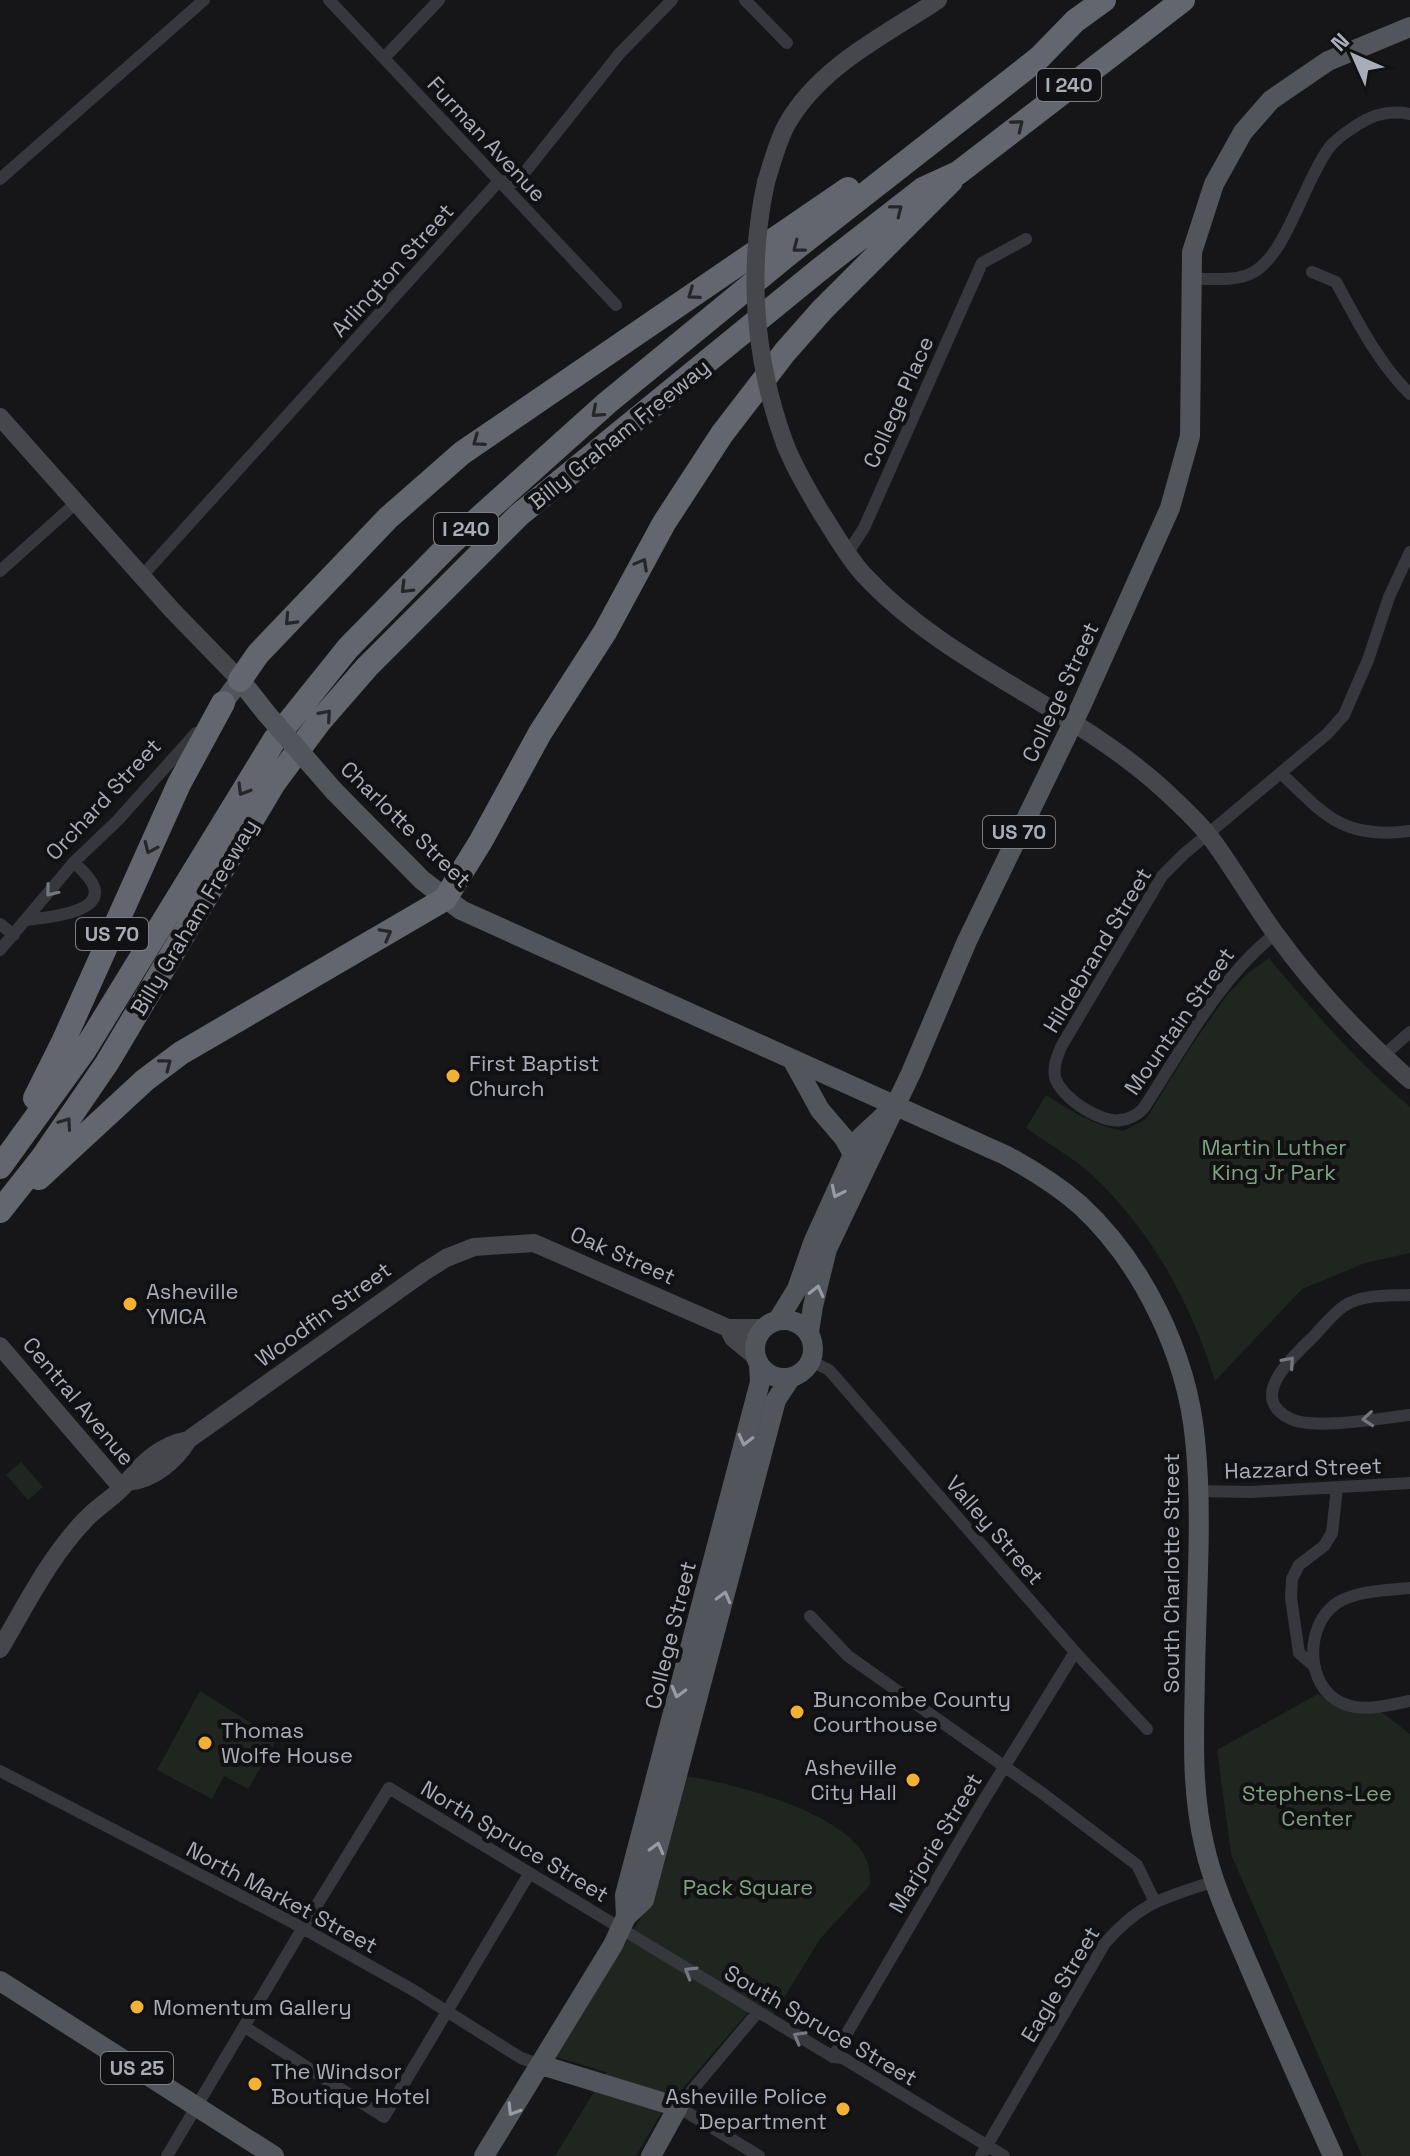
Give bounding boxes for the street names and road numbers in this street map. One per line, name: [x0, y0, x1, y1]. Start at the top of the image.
road number: I 240: [1037, 69, 1101, 101]
street label: Furman Avenue: [422, 70, 552, 208]
street label: Arlington Street: [325, 197, 459, 343]
street label: College Place: [856, 332, 940, 472]
street label: Billy Graham Freeway: [523, 352, 715, 516]
road number: I 240: [434, 513, 498, 545]
street label: College Street: [1015, 617, 1105, 767]
street label: Orchard Street: [39, 732, 167, 866]
street label: Charlotte Street: [335, 755, 477, 893]
street label: Billy Graham Freeway: [124, 814, 264, 1020]
road number: US 70: [983, 816, 1055, 848]
street label: Hildebrand Street: [1037, 862, 1157, 1038]
road number: US 70: [76, 918, 148, 950]
street label: Mountain Street: [1118, 942, 1240, 1100]
street label: Oak Street: [566, 1219, 680, 1291]
street label: Woodfin Street: [250, 1255, 396, 1373]
street label: Central Avenue: [17, 1331, 141, 1471]
street label: Hazzard Street: [1224, 1451, 1382, 1485]
street label: South Charlotte Street: [1157, 1453, 1185, 1693]
street label: Valley Street: [940, 1470, 1050, 1590]
street label: College Street: [638, 1558, 702, 1712]
street label: Marjorie Street: [882, 1768, 988, 1918]
street label: North Spruce Street: [416, 1774, 614, 1908]
street label: North Market Street: [182, 1835, 382, 1959]
street label: Eagle Street: [1014, 1921, 1106, 2047]
street label: South Spruce Street: [719, 1958, 923, 2092]
road number: US 25: [101, 2052, 173, 2084]

